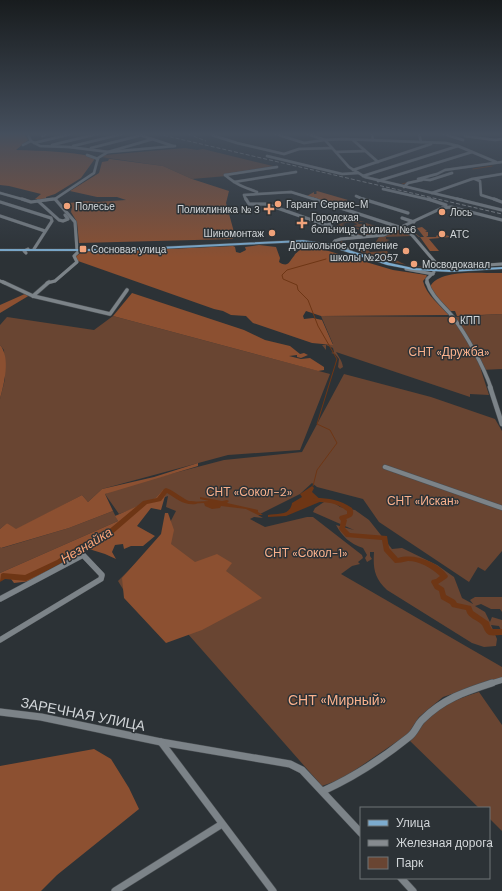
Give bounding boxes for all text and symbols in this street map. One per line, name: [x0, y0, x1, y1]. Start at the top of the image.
place label: Гарант Сервис-М: [286, 198, 368, 211]
marker: Гарант Сервис-М: [273, 199, 283, 209]
place label: Полесье: [75, 200, 115, 213]
marker: Полесье: [62, 201, 72, 211]
place label: Поликлиника № 3: [177, 203, 260, 216]
marker: Поликлиника № 3: [263, 203, 275, 215]
place label: Лось: [450, 206, 472, 219]
marker: Лось: [437, 207, 447, 217]
place label: Городская больница, филиал №6: [311, 211, 416, 236]
marker: Городская больница, филиал №6: [296, 217, 308, 229]
place label: Шиномонтаж: [203, 227, 264, 240]
marker: Шиномонтаж: [267, 228, 277, 238]
place label: АТС: [450, 228, 469, 241]
marker: АТС: [437, 229, 447, 239]
place label: Дошкольное отделение школы №2057: [289, 239, 398, 264]
place label: Сосновая улица: [91, 243, 167, 256]
marker: Сосновая улица: [78, 244, 88, 254]
marker: Дошкольное отделение школы №2057: [401, 246, 411, 256]
place label: Мосводоканал: [422, 258, 490, 271]
marker: Мосводоканал: [409, 259, 419, 269]
place label: КПП: [460, 314, 480, 327]
marker: КПП: [447, 315, 457, 325]
park label: СНТ «Дружба»: [409, 344, 489, 360]
park label: СНТ «Сокол-2»: [206, 484, 292, 500]
park label: СНТ «Искан»: [387, 493, 459, 509]
water label: Незнайка: [57, 523, 115, 568]
park label: СНТ «Сокол-1»: [264, 545, 348, 561]
park label: СНТ «Мирный»: [288, 691, 386, 709]
street label: ЗАРЕЧНАЯ УЛИЦА: [19, 693, 147, 735]
legend: [360, 807, 490, 879]
text: Улица: [396, 815, 430, 831]
text: Железная дорога: [396, 835, 493, 851]
text: Парк: [396, 855, 424, 871]

